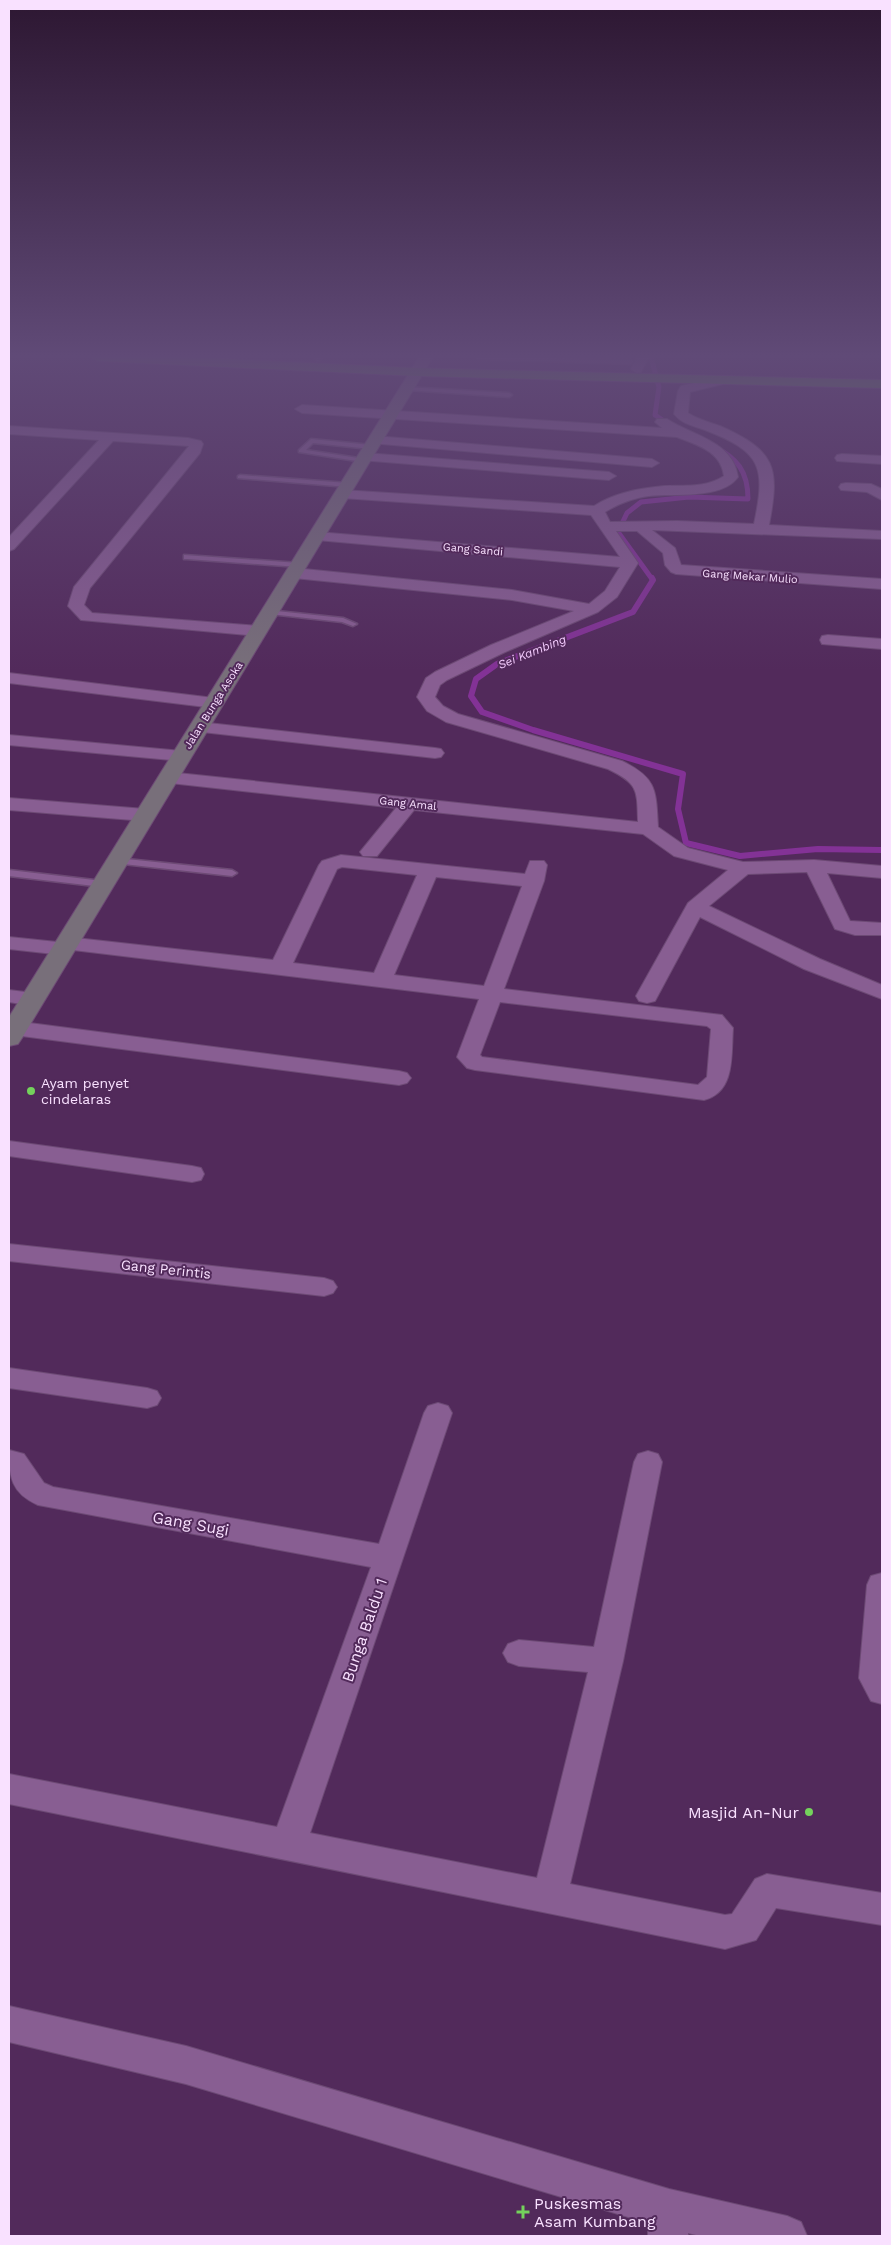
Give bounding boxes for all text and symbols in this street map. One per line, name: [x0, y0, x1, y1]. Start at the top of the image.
street label: Gang Sandi: [442, 540, 504, 559]
street label: Gang Mekar Mulio: [702, 567, 798, 586]
water label: Sei Kambing: [496, 632, 568, 672]
street label: Jalan Bunga Asoka: [181, 659, 246, 751]
street label: Gang Amal: [379, 794, 438, 813]
place label: Ayam penyet cindelaras: [41, 1075, 129, 1107]
marker: Ayam penyet cindelaras: [25, 1085, 37, 1097]
street label: Gang Perintis: [120, 1256, 212, 1282]
street label: Gang Sugi: [151, 1507, 231, 1540]
street label: Bunga Baldu 1: [338, 1576, 391, 1685]
place label: Masjid An-Nur: [688, 1803, 799, 1822]
marker: Masjid An-Nur: [803, 1806, 815, 1818]
place label: Puskesmas Asam Kumbang: [534, 2194, 656, 2231]
marker: Puskesmas Asam Kumbang: [516, 2205, 530, 2219]

